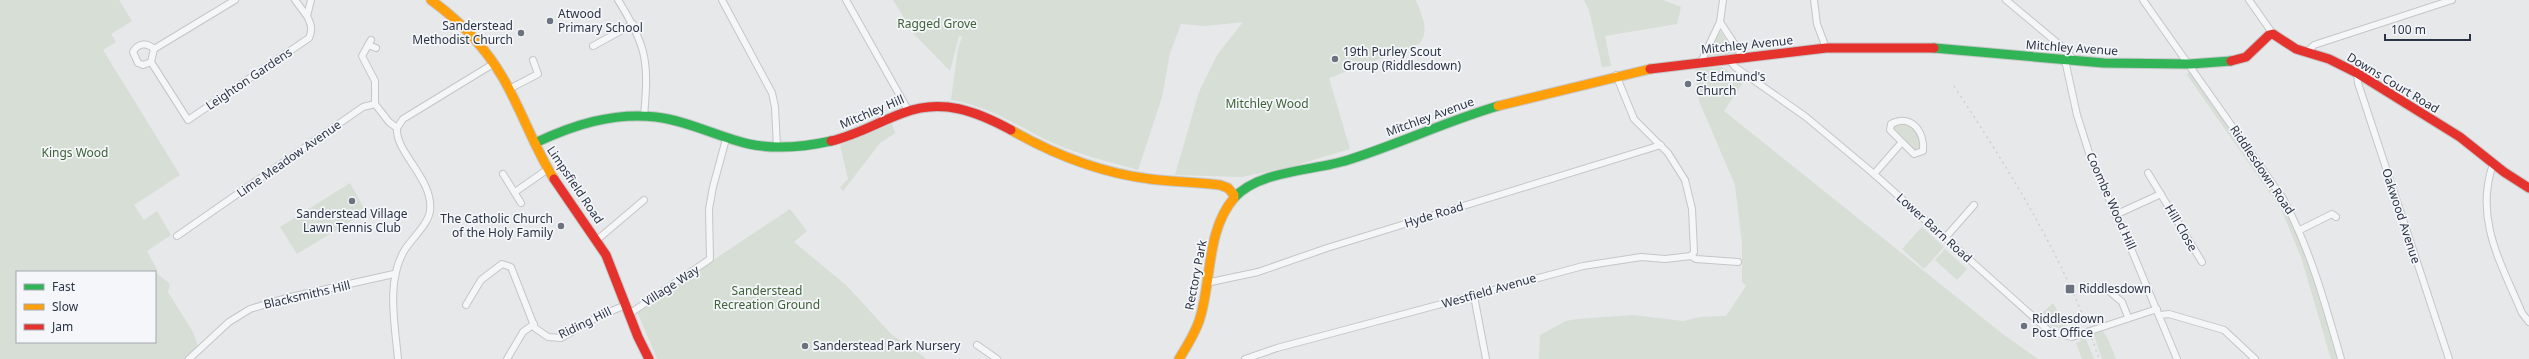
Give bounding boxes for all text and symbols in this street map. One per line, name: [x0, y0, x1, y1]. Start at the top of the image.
place label: Atwood Primary School: [558, 5, 643, 36]
park label: Ragged Grove: [897, 15, 977, 32]
marker: Atwood Primary School: [545, 16, 555, 26]
scale bar: [2385, 16, 2470, 42]
place label: Sanderstead Methodist Church: [412, 17, 513, 48]
text: 100 m: [2391, 21, 2426, 38]
marker: Sanderstead Methodist Church: [516, 28, 526, 38]
street label: Mitchley Avenue: [1700, 31, 1794, 58]
street label: Mitchley Avenue: [2025, 36, 2119, 59]
street label: Leighton Gardens: [202, 43, 295, 114]
place label: 19th Purley Scout Group (Riddlesdown): [1343, 43, 1461, 74]
street label: Downs Court Road: [2344, 48, 2443, 117]
marker: 19th Purley Scout Group (Riddlesdown): [1330, 54, 1340, 64]
place label: St Edmund's Church: [1696, 68, 1766, 99]
marker: St Edmund's Church: [1683, 79, 1693, 89]
street label: Mitchley Hill: [837, 90, 907, 133]
street label: Mitchley Avenue: [1383, 93, 1476, 140]
park label: Mitchley Wood: [1225, 95, 1309, 112]
street label: Lime Meadow Avenue: [233, 116, 345, 201]
street label: Riddlesdown Road: [2226, 122, 2299, 218]
street label: Limpsfield Road: [543, 143, 608, 227]
park label: Kings Wood: [41, 144, 109, 161]
street label: Coombe Wood Hill: [2082, 150, 2141, 252]
street label: Oakwood Avenue: [2378, 166, 2425, 266]
street label: Lower Barn Road: [1893, 189, 1976, 266]
marker: Sanderstead Village Lawn Tennis Club: [347, 196, 357, 206]
street label: Hyde Road: [1402, 197, 1466, 232]
street label: Hill Close: [2161, 201, 2202, 255]
place label: Sanderstead Village Lawn Tennis Club: [296, 205, 408, 236]
place label: The Catholic Church of the Holy Family: [440, 210, 554, 241]
marker: The Catholic Church of the Holy Family: [556, 221, 566, 231]
street label: Rectory Park: [1180, 238, 1211, 311]
street label: Village Way: [639, 260, 703, 310]
street label: Westfield Avenue: [1440, 269, 1538, 312]
legend: [16, 271, 156, 343]
street label: Blacksmiths Hill: [262, 276, 352, 313]
text: Fast: [52, 278, 76, 295]
place label: Riddlesdown: [2079, 280, 2151, 297]
park label: Sanderstead Recreation Ground: [714, 282, 820, 313]
marker: Riddlesdown: [2064, 283, 2076, 295]
text: Slow: [52, 298, 79, 315]
street label: Riding Hill: [555, 302, 614, 343]
place label: Riddlesdown Post Office: [2032, 310, 2104, 341]
text: Jam: [51, 318, 73, 335]
marker: Riddlesdown Post Office: [2019, 321, 2029, 331]
place label: Sanderstead Park Nursery: [813, 337, 961, 354]
marker: Sanderstead Park Nursery: [800, 341, 810, 351]

